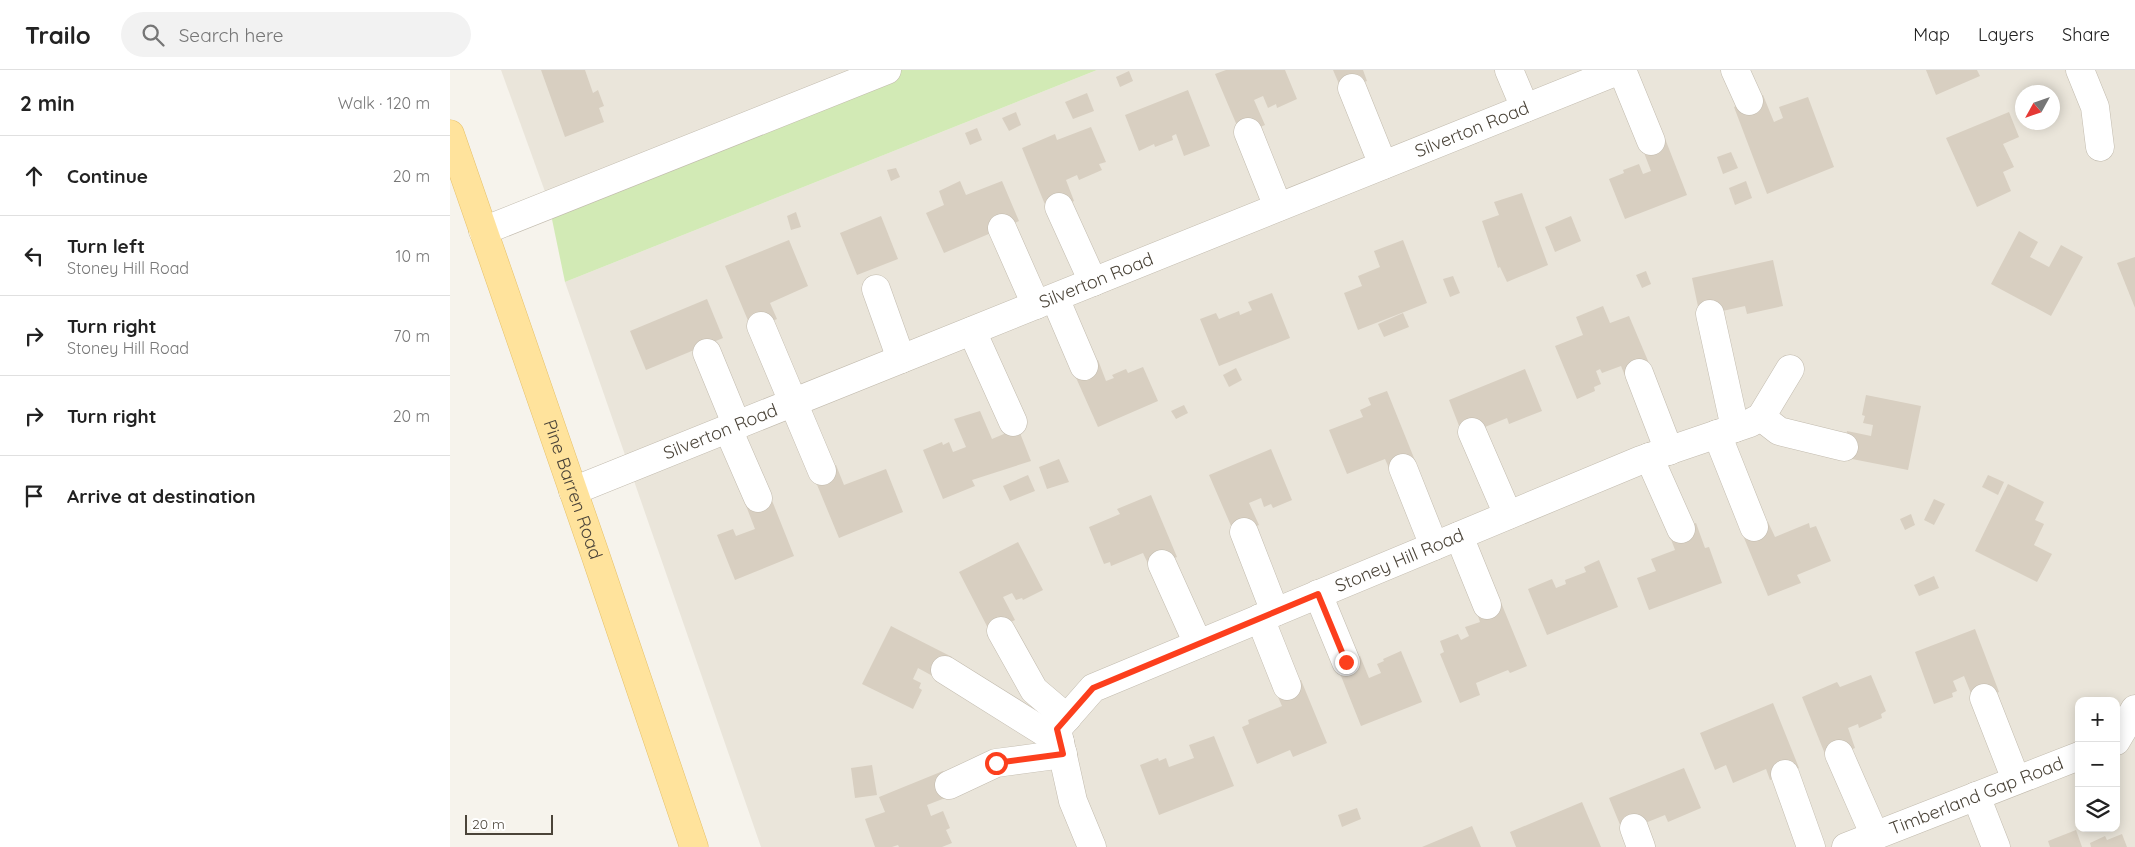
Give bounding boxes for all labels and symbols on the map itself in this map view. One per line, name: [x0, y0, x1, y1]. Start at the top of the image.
north arrow: [2015, 85, 2060, 130]
street label: Silverton Road: [1411, 96, 1532, 162]
street label: Silverton Road: [1036, 247, 1157, 313]
street label: Silverton Road: [660, 398, 781, 464]
street label: Pine Barren Road: [538, 416, 608, 562]
street label: Stoney Hill Road: [1331, 523, 1467, 597]
route end: [1335, 651, 1358, 674]
street label: Timberland Gap Road: [1886, 751, 2066, 840]
route start: [985, 752, 1008, 775]
scale bar: [465, 812, 552, 835]

